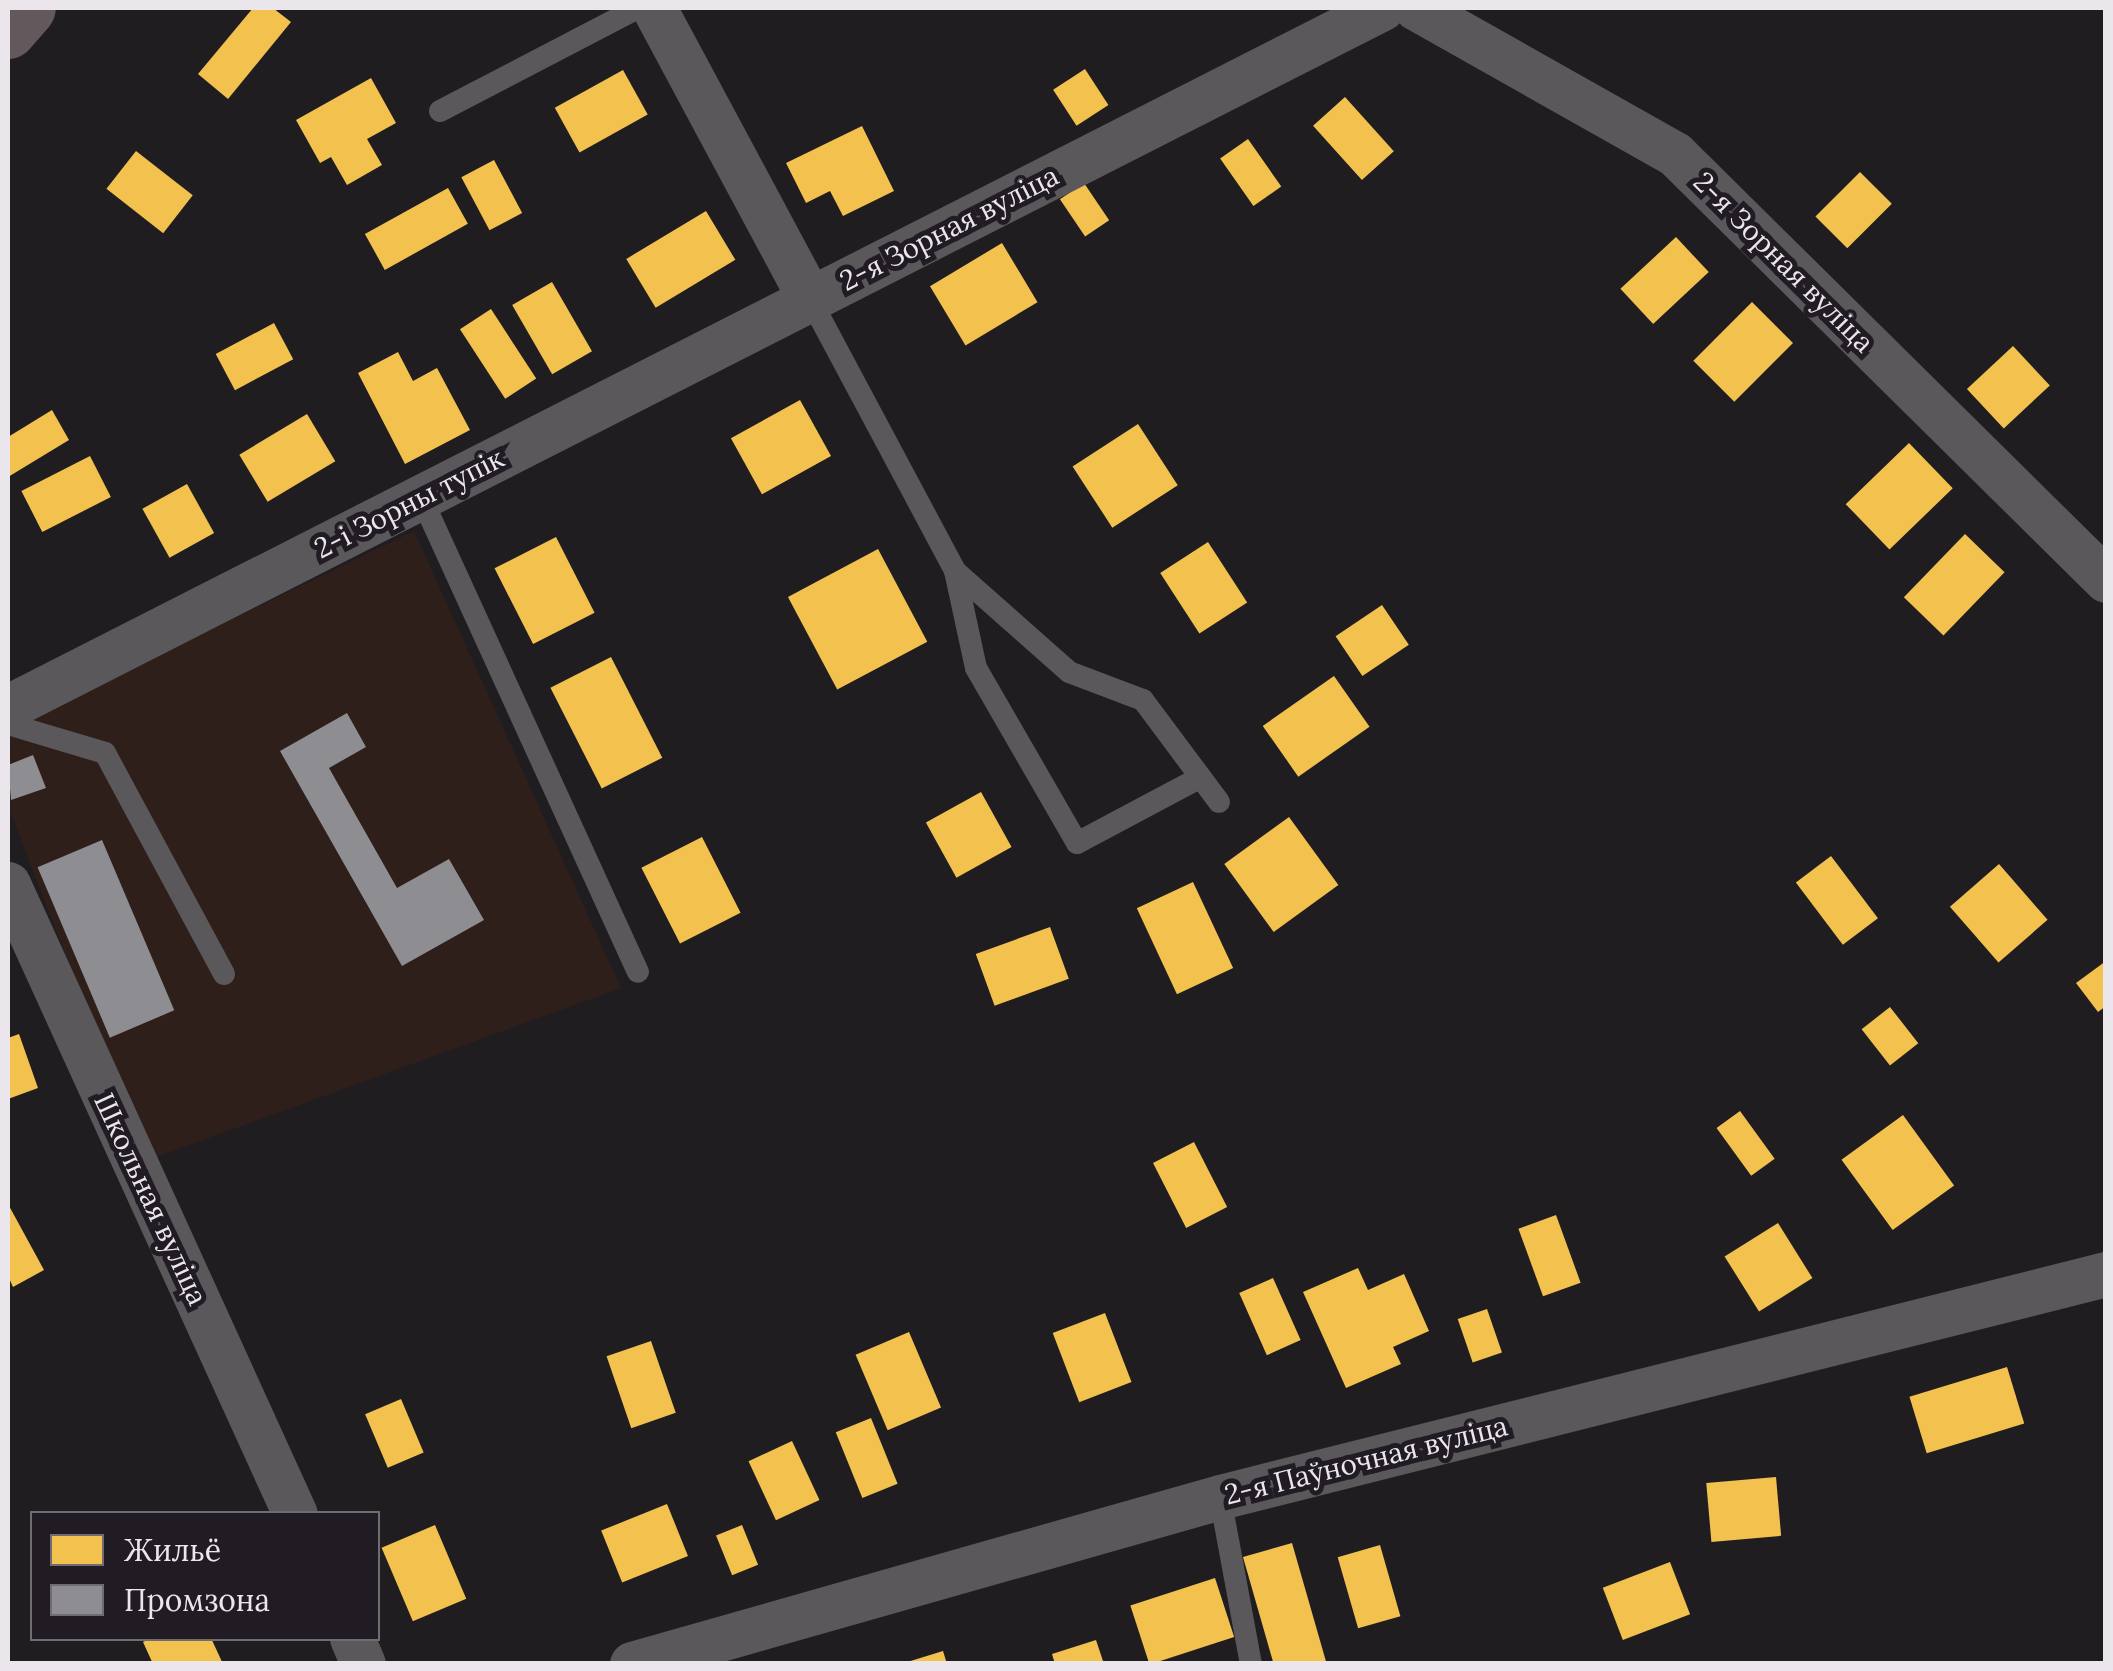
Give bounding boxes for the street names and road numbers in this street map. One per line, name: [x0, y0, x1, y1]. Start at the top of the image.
street label: 2-я Зорная вуліца: [834, 158, 1064, 298]
street label: 2-я Зорная вуліца: [1687, 165, 1881, 359]
street label: 2-і Зорны тупік: [309, 441, 509, 565]
street label: Школьная вуліца: [87, 1088, 215, 1310]
street label: 2-я Паўночная вуліца: [1221, 1409, 1511, 1511]

